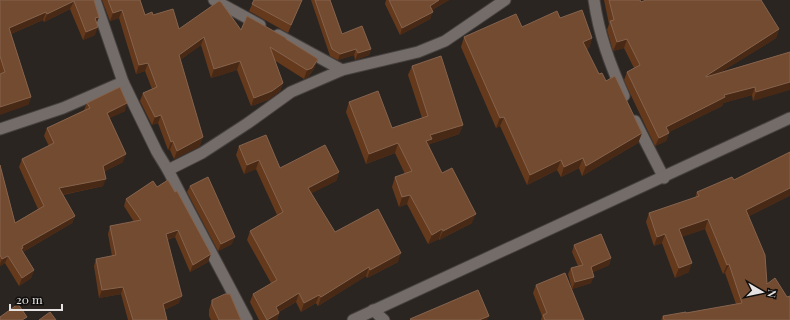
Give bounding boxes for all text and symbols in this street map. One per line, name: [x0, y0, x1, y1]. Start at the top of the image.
north arrow: [742, 272, 782, 312]
scale bar: [10, 286, 62, 312]
text: N: [764, 289, 780, 299]
text: 20 m: [16, 291, 43, 307]

